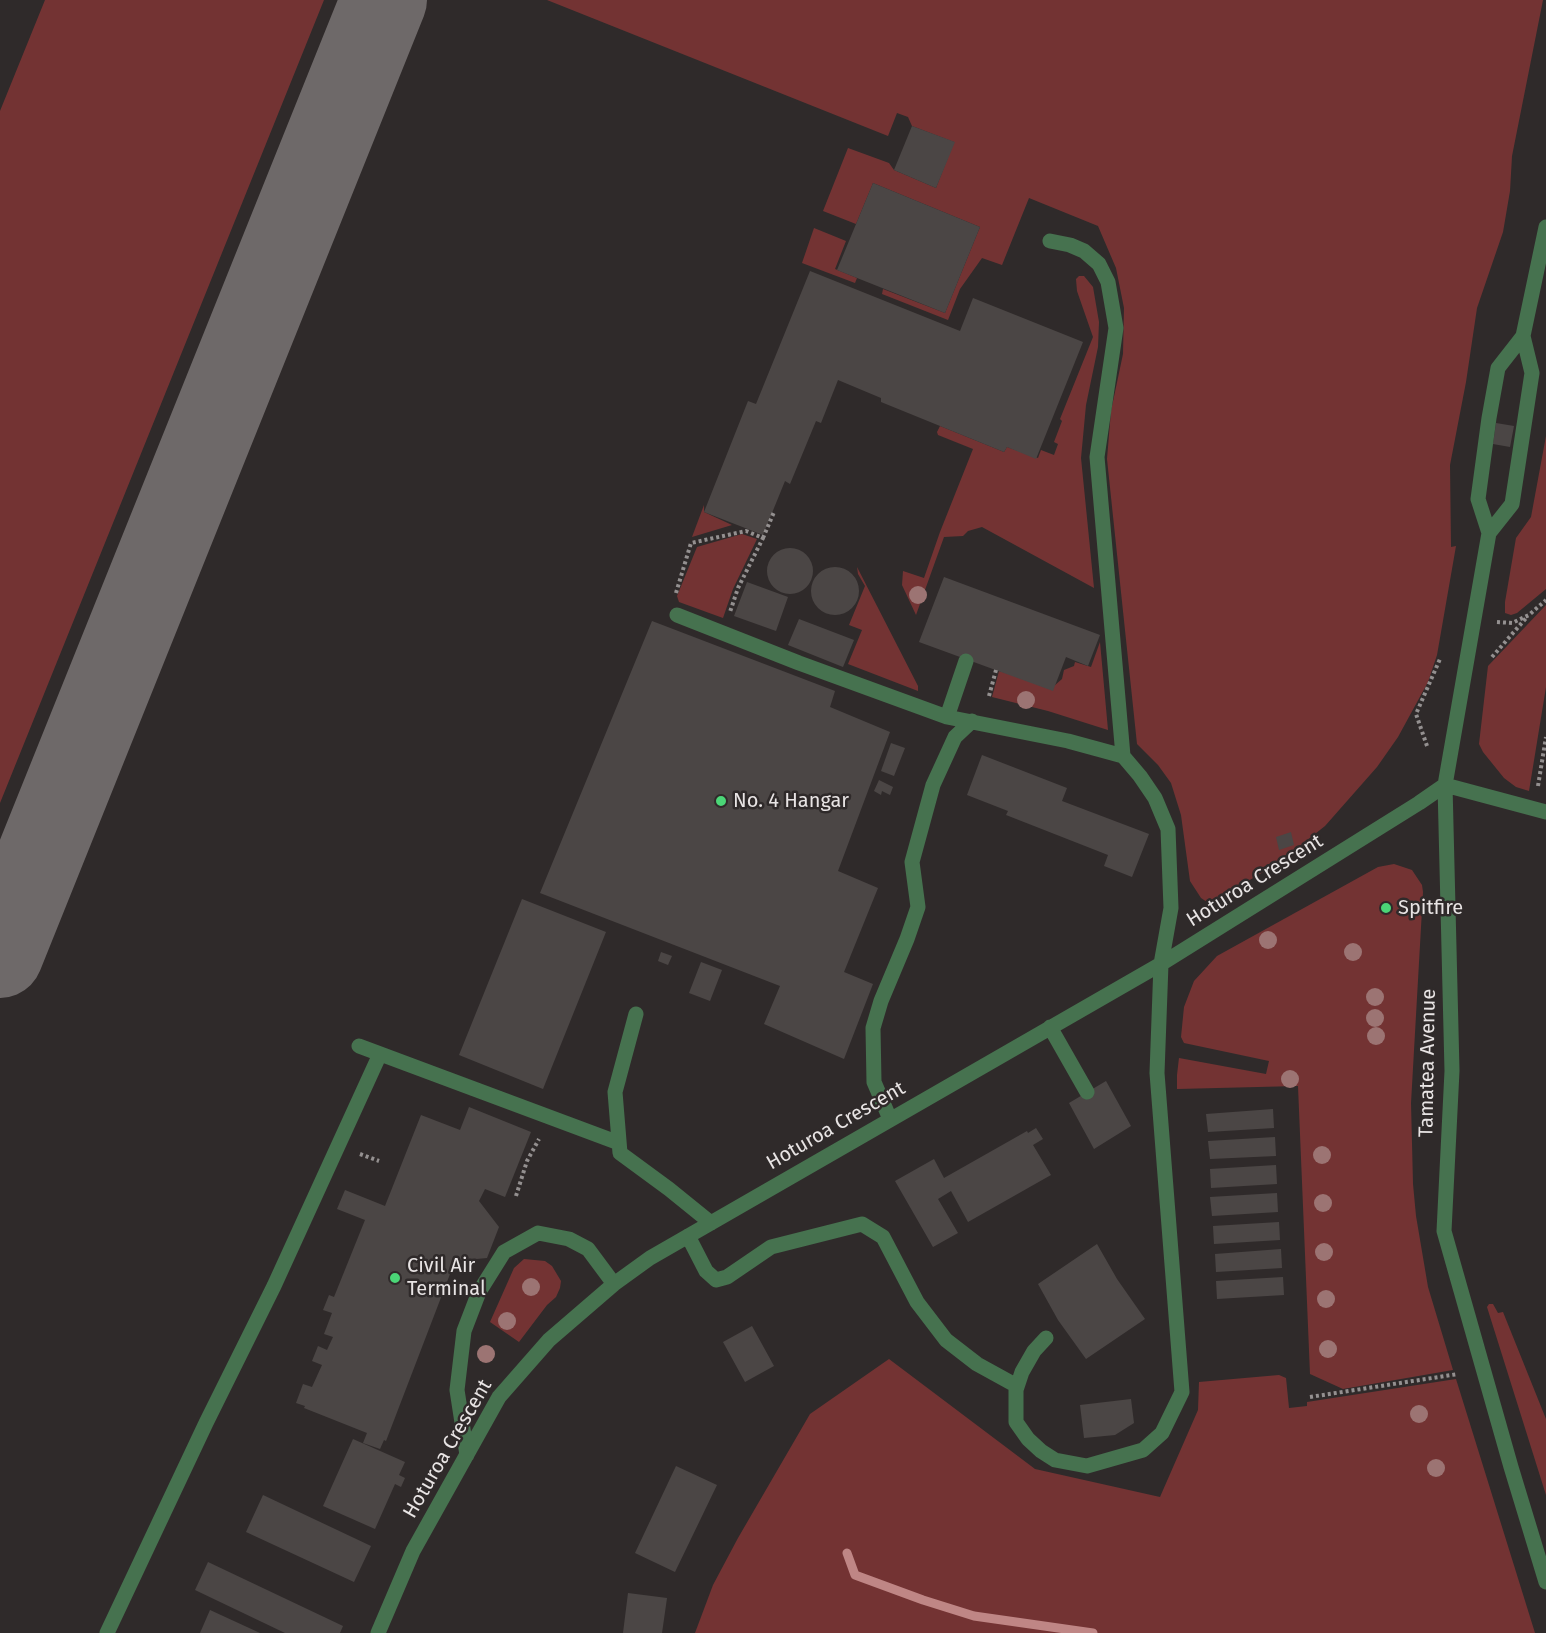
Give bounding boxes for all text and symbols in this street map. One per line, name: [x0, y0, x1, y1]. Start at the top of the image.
place label: No. 4 Hangar: [733, 789, 849, 813]
marker: No. 4 Hangar: [714, 794, 728, 808]
street label: Hoturoa Crescent: [1182, 829, 1328, 933]
place label: Spitfire: [1398, 896, 1463, 920]
marker: Spitfire: [1379, 901, 1393, 915]
street label: Tamatea Avenue: [1415, 989, 1441, 1137]
street label: Hoturoa Crescent: [762, 1077, 910, 1175]
place label: Civil Air Terminal: [407, 1254, 486, 1301]
marker: Civil Air Terminal: [388, 1271, 402, 1285]
street label: Hoturoa Crescent: [399, 1375, 497, 1523]

